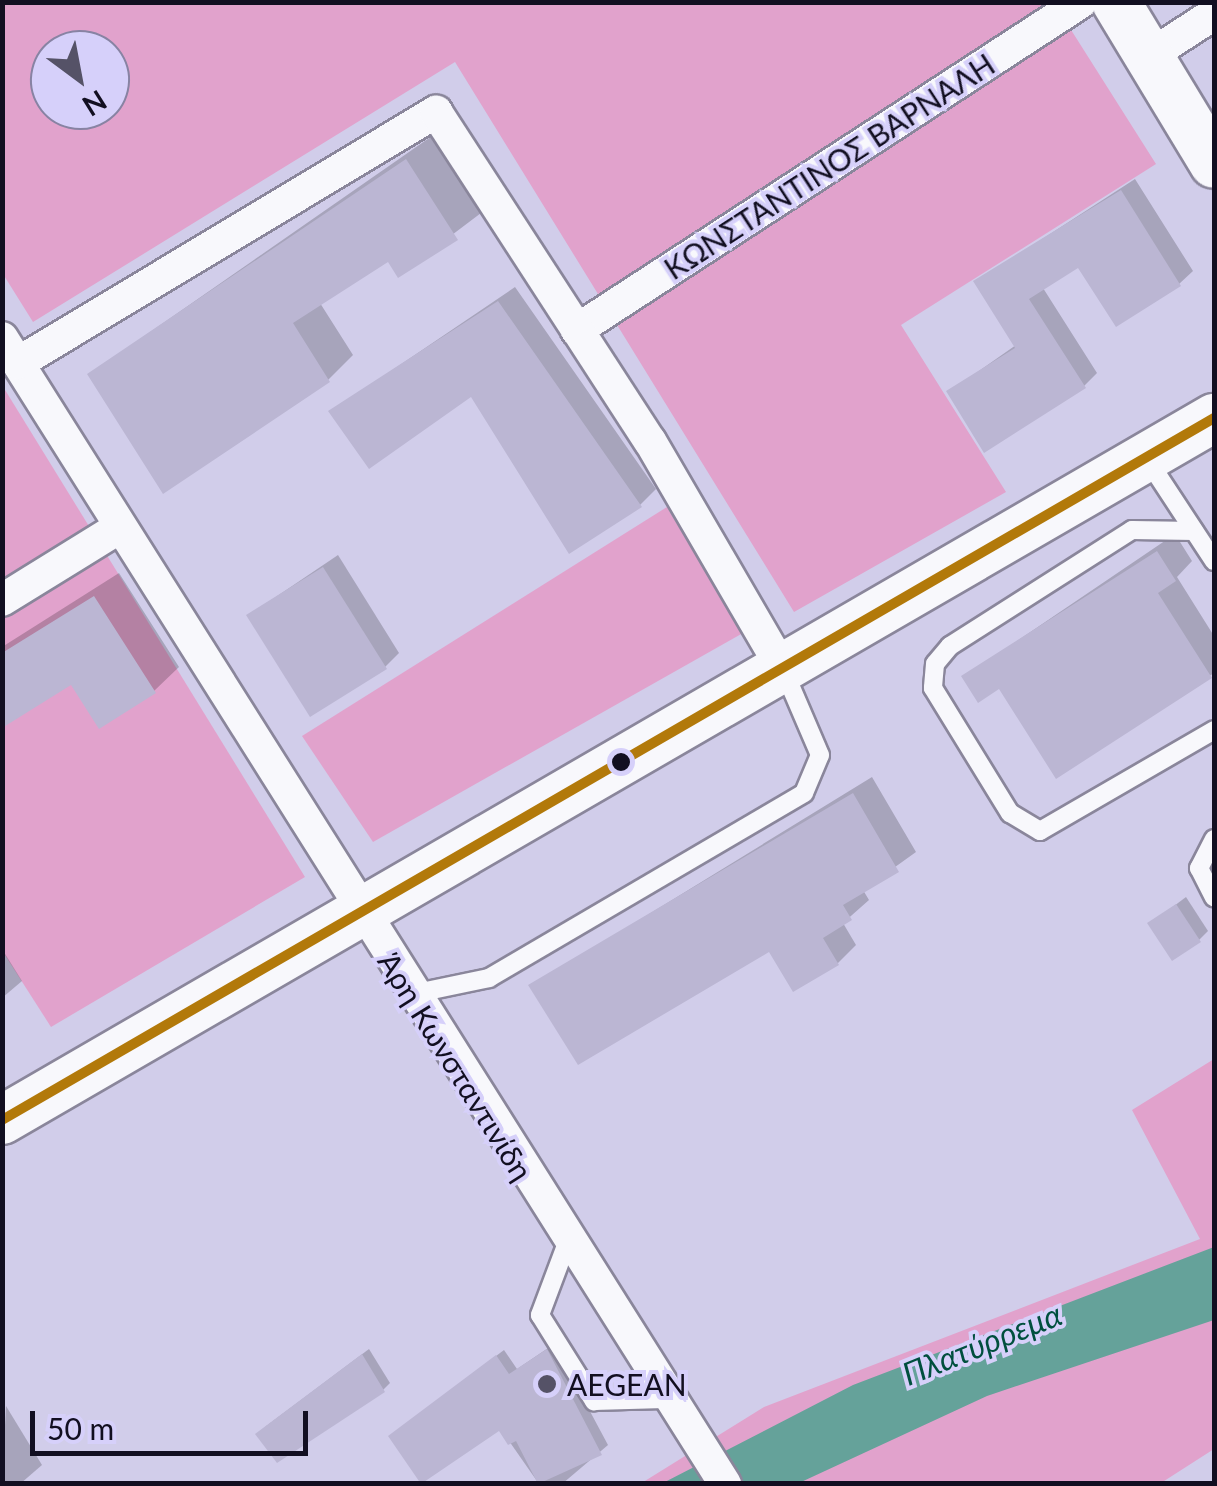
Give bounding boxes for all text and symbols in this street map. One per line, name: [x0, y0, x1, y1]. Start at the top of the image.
north arrow: [30, 30, 130, 130]
street label: ΚΩΝΣΤΑΝΤΙΝΟΣ ΒΑΡΝΑΛΗ: [657, 46, 1001, 286]
text: N: [77, 84, 113, 124]
unlabelled marker: [611, 752, 631, 772]
street label: Άρη Κωνσταντινίδη: [371, 945, 541, 1187]
water label: Πλατύρρεμα: [897, 1295, 1067, 1393]
place label: AEGEAN: [567, 1366, 687, 1402]
marker: AEGEAN: [536, 1373, 558, 1395]
scale bar: [35, 1391, 312, 1453]
text: 50 m: [47, 1410, 114, 1446]

